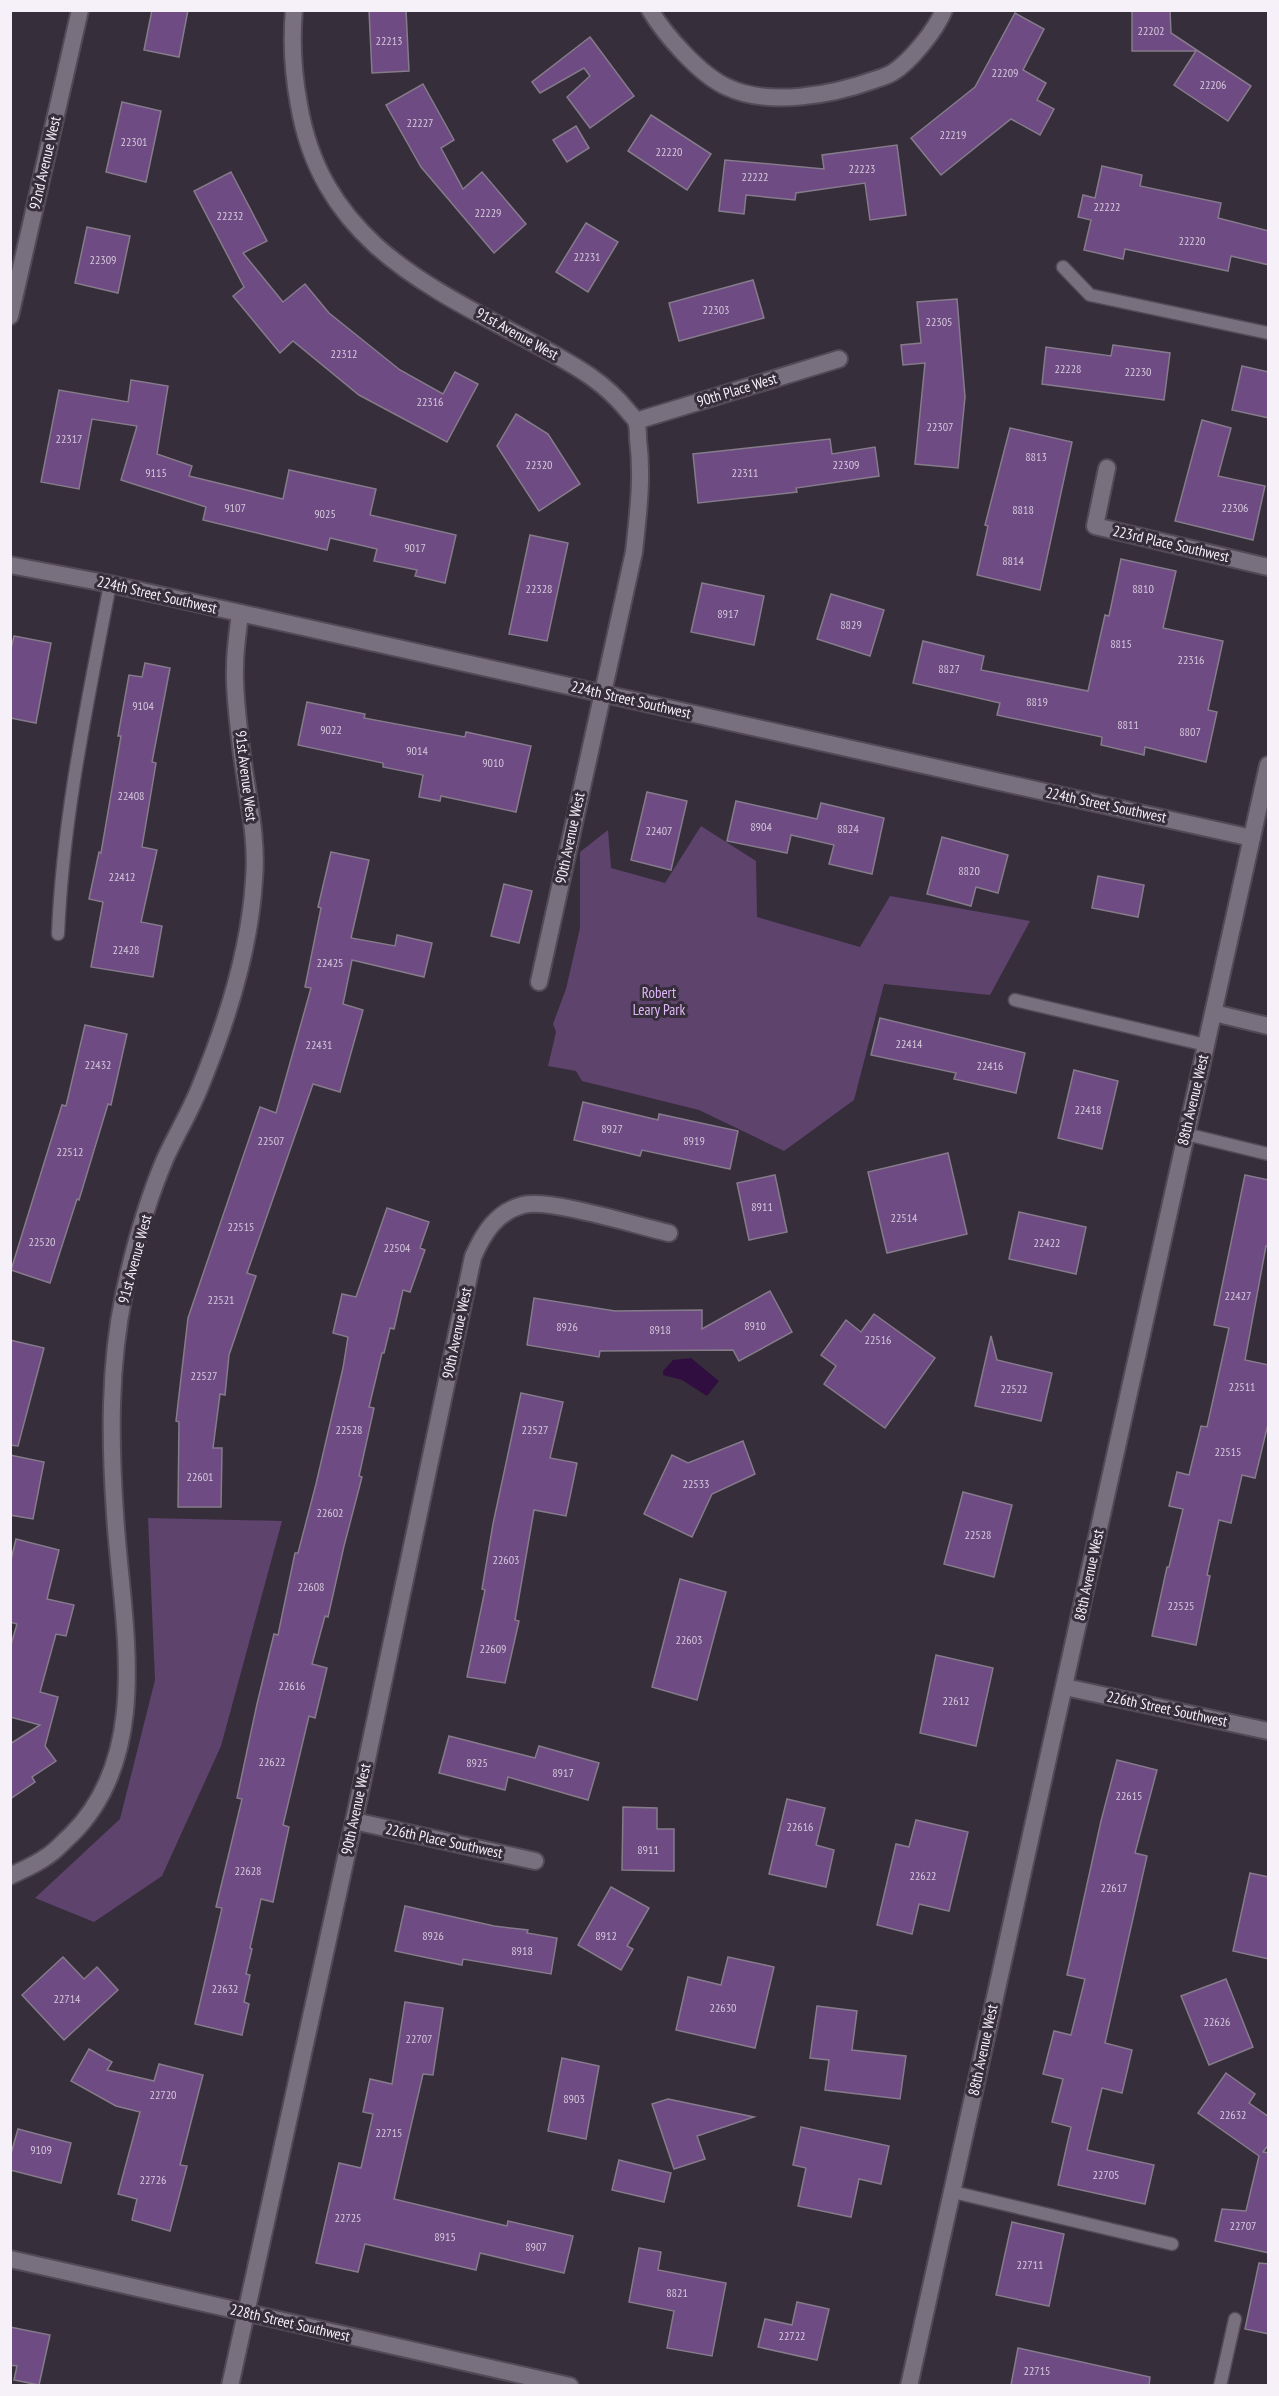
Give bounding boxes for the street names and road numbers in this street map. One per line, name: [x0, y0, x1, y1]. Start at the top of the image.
street label: 92nd Avenue West: [25, 114, 64, 211]
street label: 91st Avenue West: [473, 303, 562, 364]
street label: 90th Place West: [694, 368, 779, 411]
street label: 223rd Place Southwest: [1111, 521, 1231, 566]
street label: 224th Street Southwest: [95, 571, 219, 618]
street label: 224th Street Southwest: [569, 676, 693, 723]
street label: 91st Avenue West: [232, 729, 261, 822]
street label: 224th Street Southwest: [1044, 782, 1168, 827]
street label: 90th Avenue West: [551, 791, 588, 885]
street label: 88th Avenue West: [1173, 1053, 1212, 1147]
street label: 91st Avenue West: [114, 1212, 156, 1305]
street label: 90th Avenue West: [438, 1286, 475, 1380]
street label: 88th Avenue West: [1070, 1528, 1107, 1622]
street label: 226th Street Southwest: [1105, 1686, 1229, 1731]
street label: 90th Avenue West: [337, 1762, 374, 1856]
street label: 226th Place Southwest: [384, 1819, 504, 1862]
street label: 88th Avenue West: [964, 2003, 1001, 2097]
street label: 228th Street Southwest: [228, 2299, 352, 2346]

